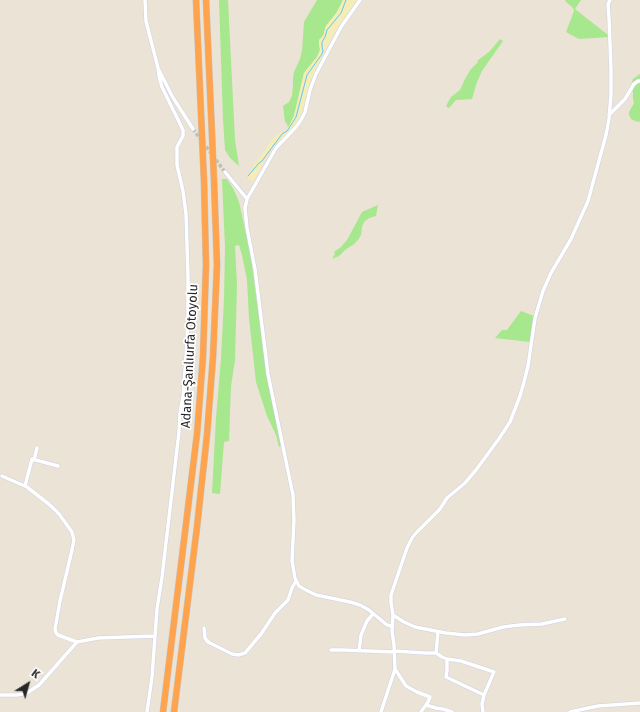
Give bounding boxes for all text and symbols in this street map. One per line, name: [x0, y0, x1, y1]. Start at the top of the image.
street label: Adana-Şanlıurfa Otoyolu: [178, 284, 202, 428]
north arrow: [8, 664, 48, 704]
text: K: [29, 667, 42, 681]

